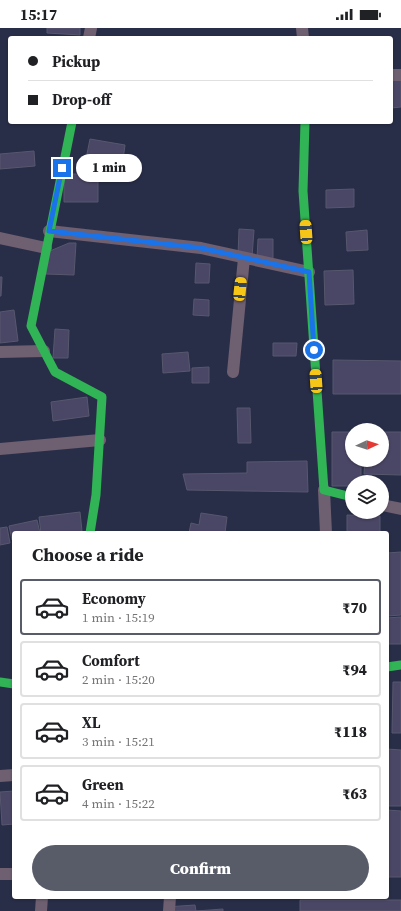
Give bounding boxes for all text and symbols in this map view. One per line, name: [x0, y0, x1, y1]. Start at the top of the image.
text: 15:17: [20, 4, 57, 25]
text: Pickup: [52, 51, 100, 72]
text: Drop-off: [52, 89, 111, 110]
callout: 1 min: [76, 154, 142, 182]
route end: [53, 159, 71, 177]
text: 1 min: [92, 159, 126, 176]
car: [299, 220, 313, 244]
car: [233, 276, 247, 302]
route start: [305, 341, 323, 359]
car: [309, 369, 323, 393]
north arrow: [345, 423, 389, 467]
map controls: [345, 423, 389, 519]
button: layers: [345, 475, 389, 519]
text: Choose a ride: [32, 542, 144, 567]
text: Economy: [82, 588, 146, 609]
icon: car: [34, 589, 70, 625]
text: ₹70: [342, 597, 367, 618]
text: 1 min · 15:19: [82, 609, 155, 626]
text: Comfort: [82, 650, 140, 671]
icon: car: [34, 651, 70, 687]
text: ₹94: [342, 659, 367, 680]
text: 2 min · 15:20: [82, 671, 155, 688]
text: XL: [82, 712, 101, 733]
icon: car: [34, 713, 70, 749]
text: ₹118: [334, 721, 367, 742]
text: 3 min · 15:21: [82, 733, 155, 750]
text: Green: [82, 774, 124, 795]
icon: car: [34, 775, 70, 811]
text: ₹63: [342, 783, 367, 804]
text: 4 min · 15:22: [82, 795, 155, 812]
button: Confirm: [32, 845, 369, 891]

